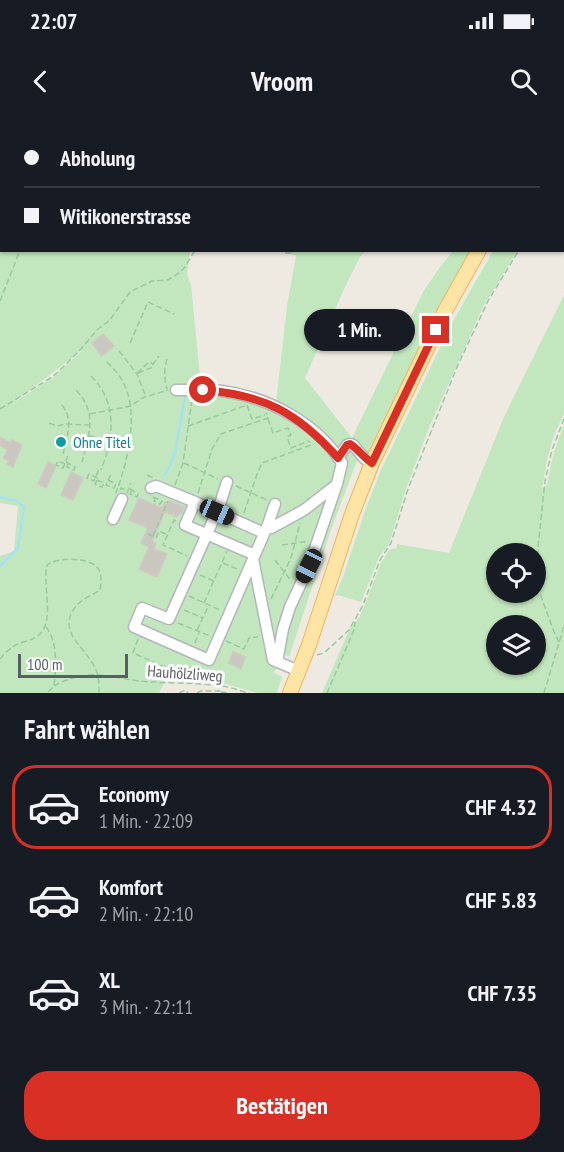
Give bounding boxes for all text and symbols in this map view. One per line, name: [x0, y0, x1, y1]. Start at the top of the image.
text: 22:07: [30, 7, 78, 35]
text: Vroom: [251, 64, 313, 98]
icon: back: [24, 65, 57, 98]
icon: search: [507, 65, 540, 98]
text: Abholung: [60, 144, 135, 172]
text: Witikonerstrasse: [60, 202, 191, 230]
callout: 1 Min.: [304, 309, 415, 351]
route end: [422, 316, 449, 343]
text: 1 Min.: [337, 317, 382, 343]
route start: [189, 376, 216, 403]
place label: Ohne Titel: [73, 432, 131, 452]
marker: Ohne Titel: [54, 435, 68, 449]
car: [197, 496, 237, 528]
map controls: [486, 543, 546, 675]
button: locate: [486, 543, 546, 603]
car: [293, 546, 325, 586]
button: layers: [486, 615, 546, 675]
scale bar: [18, 651, 128, 678]
text: 100 m: [27, 654, 62, 674]
street label: Hauhölzliweg: [147, 660, 223, 686]
text: Fahrt wählen: [24, 712, 150, 746]
icon: car: [27, 780, 81, 834]
text: Economy: [99, 780, 169, 808]
text: CHF 4.32: [465, 793, 537, 821]
text: 1 Min. · 22:09: [99, 808, 193, 834]
icon: car: [27, 873, 81, 927]
text: Komfort: [99, 873, 163, 901]
text: CHF 5.83: [465, 886, 537, 914]
text: 2 Min. · 22:10: [99, 901, 193, 927]
icon: car: [27, 966, 81, 1020]
text: XL: [99, 966, 120, 994]
text: CHF 7.35: [467, 979, 537, 1007]
text: 3 Min. · 22:11: [99, 994, 193, 1020]
button: Bestätigen: [24, 1071, 540, 1140]

